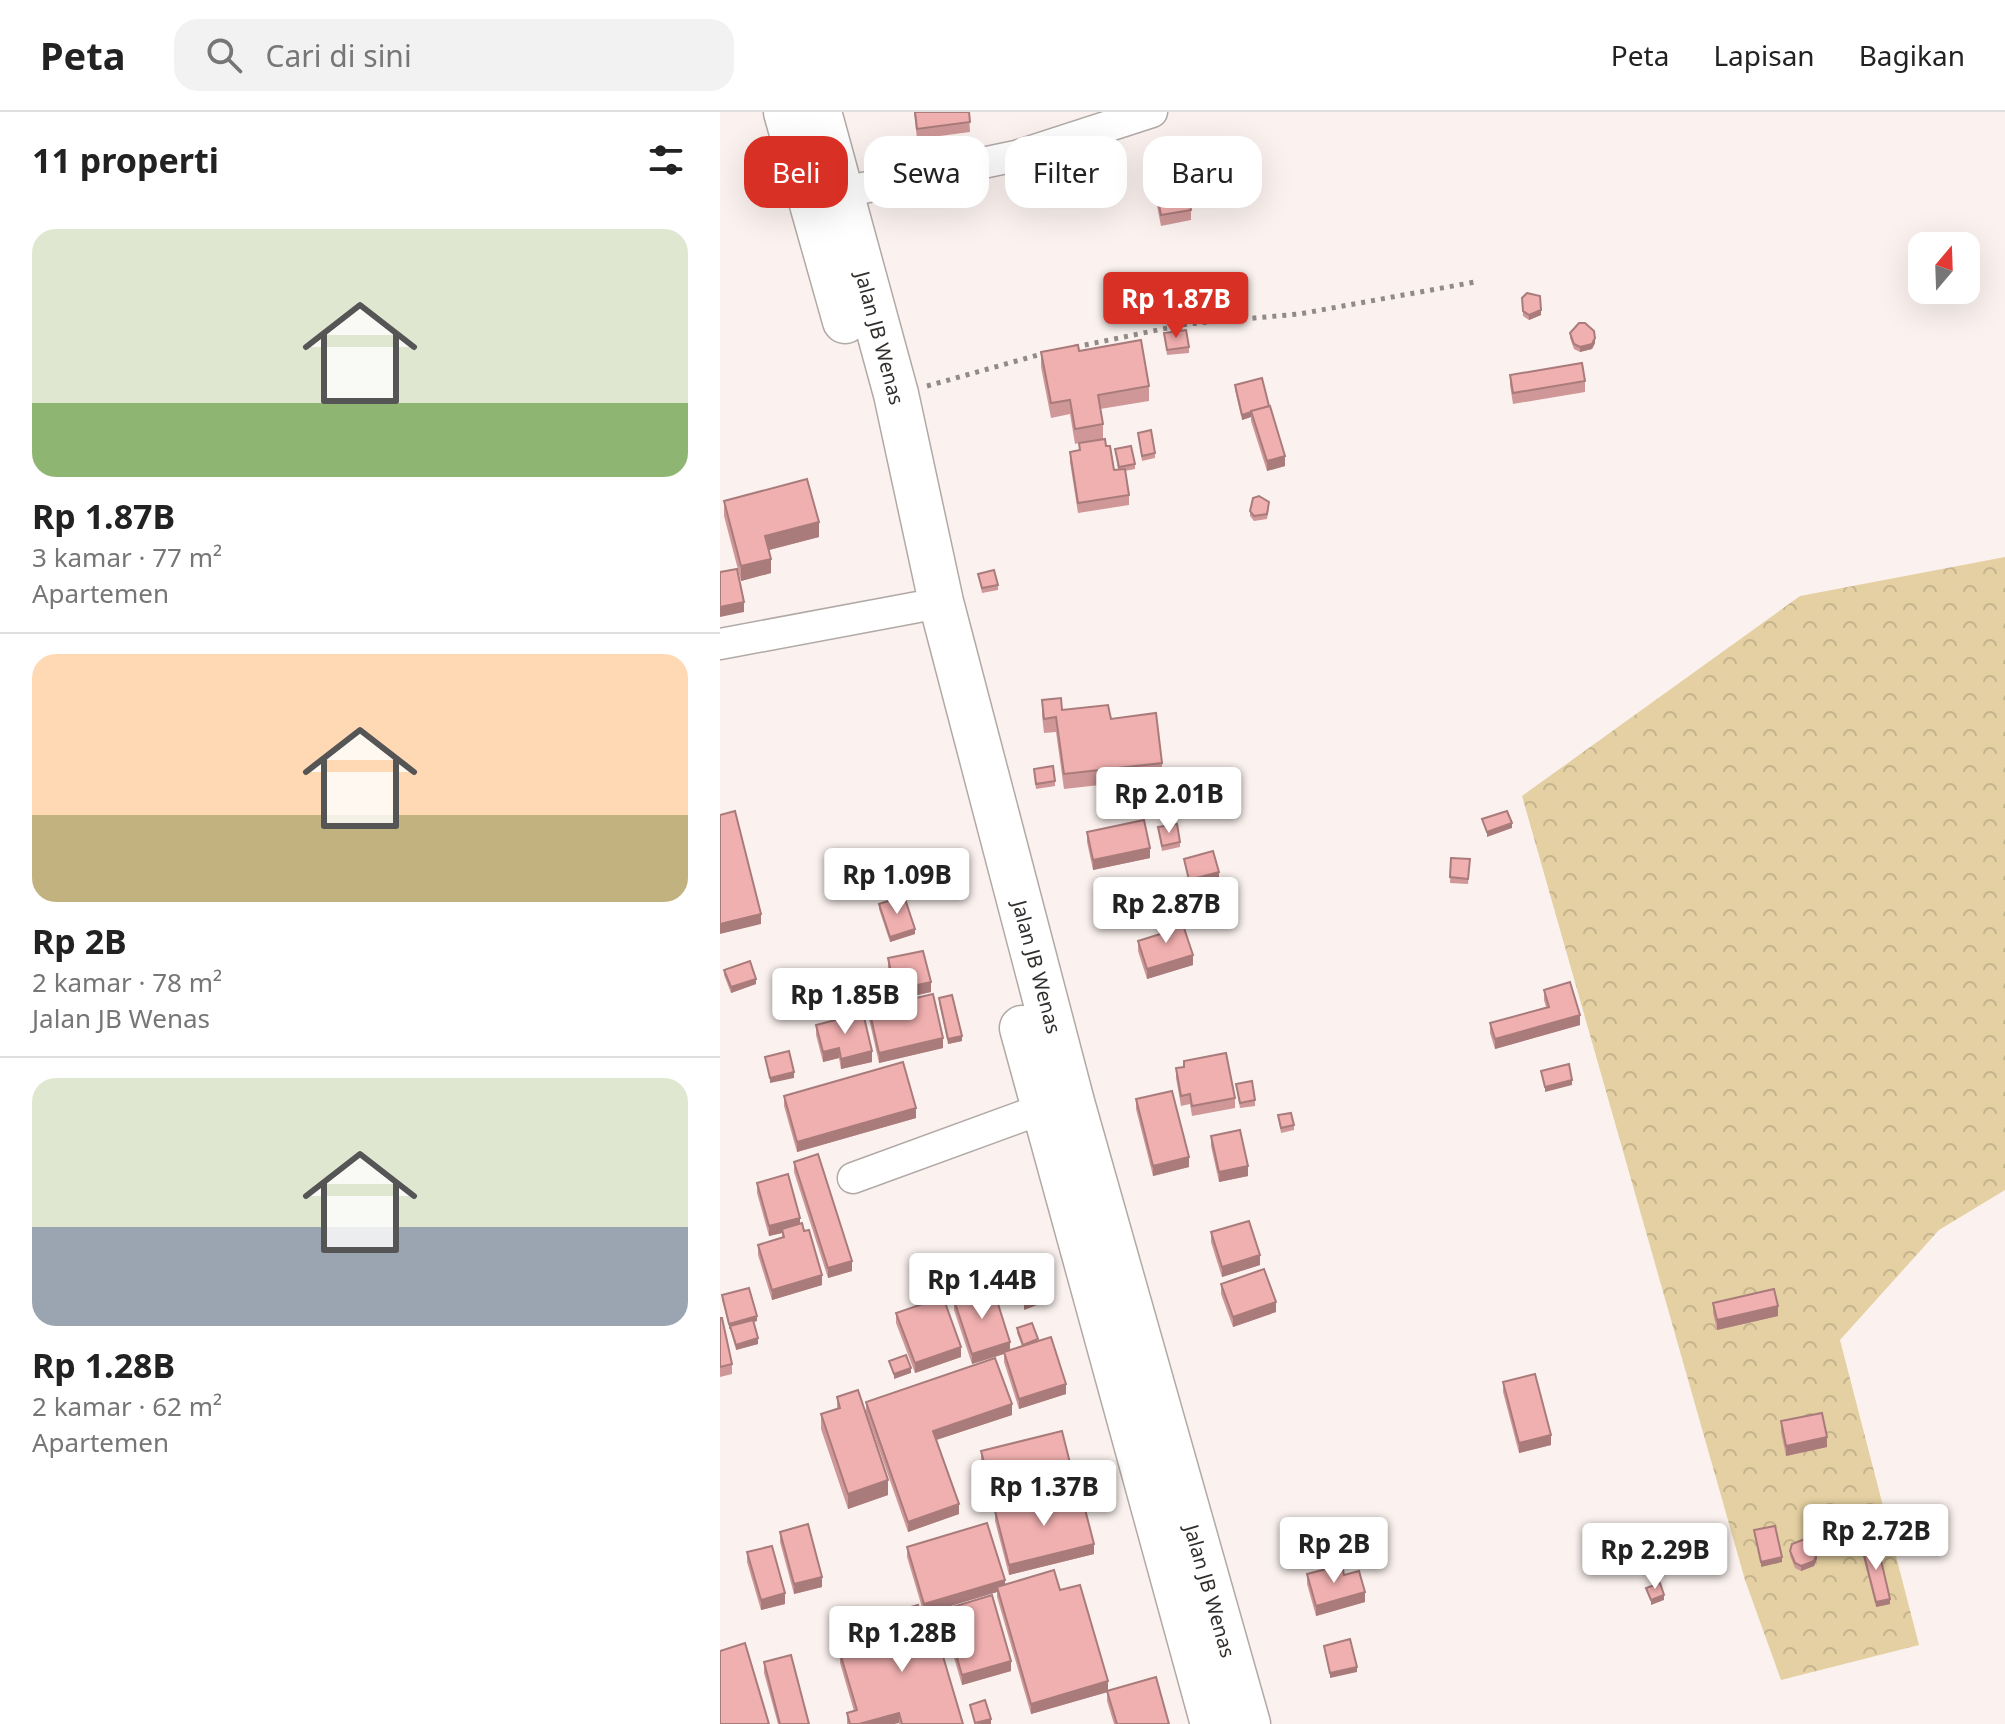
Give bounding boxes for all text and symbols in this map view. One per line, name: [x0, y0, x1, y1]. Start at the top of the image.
search box: [174, 19, 734, 91]
text: Peta: [40, 29, 126, 81]
icon: search: [202, 33, 246, 77]
text: Cari di sini: [266, 35, 412, 76]
text: Peta: [1611, 36, 1669, 74]
text: Lapisan: [1713, 36, 1815, 74]
text: Bagikan: [1859, 36, 1965, 74]
chip: Beli: [744, 136, 848, 208]
chip: Sewa: [864, 136, 989, 208]
chip: Filter: [1005, 136, 1127, 208]
chip: Baru: [1143, 136, 1262, 208]
text: 11 properti: [32, 137, 219, 183]
icon: filters: [644, 138, 688, 182]
north arrow: [1908, 232, 1980, 304]
map controls: [1908, 232, 1980, 304]
street label: Jalan JB Wenas: [849, 266, 911, 408]
pin: Rp 1.87B: [1093, 272, 1259, 340]
text: Rp 1.87B: [1121, 280, 1231, 316]
icon: home: [288, 281, 432, 425]
text: Rp 1.87B: [32, 493, 175, 539]
text: 3 kamar · 77 m²: [32, 539, 222, 575]
text: Apartemen: [32, 575, 169, 611]
icon: home: [288, 706, 432, 850]
pin: Rp 2.01B: [1086, 767, 1252, 835]
text: Rp 2.01B: [1114, 775, 1224, 811]
pin: Rp 1.09B: [814, 848, 980, 916]
text: Rp 1.09B: [842, 856, 952, 892]
pin: Rp 2.87B: [1083, 877, 1249, 945]
text: Rp 2.87B: [1111, 885, 1221, 921]
street label: Jalan JB Wenas: [1006, 895, 1068, 1037]
text: Rp 2B: [32, 918, 127, 964]
text: 2 kamar · 78 m²: [32, 964, 222, 1000]
pin: Rp 1.85B: [762, 968, 928, 1036]
text: Rp 1.85B: [790, 976, 900, 1012]
text: Jalan JB Wenas: [32, 1000, 210, 1036]
icon: home: [288, 1130, 432, 1274]
pin: Rp 1.44B: [899, 1253, 1065, 1321]
text: Rp 1.44B: [927, 1261, 1037, 1297]
text: Rp 1.28B: [32, 1342, 175, 1388]
text: 2 kamar · 62 m²: [32, 1388, 222, 1424]
text: Apartemen: [32, 1424, 169, 1460]
pin: Rp 1.37B: [961, 1460, 1127, 1528]
text: Rp 1.37B: [989, 1468, 1099, 1504]
pin: Rp 2.72B: [1793, 1504, 1959, 1572]
text: Rp 2.72B: [1821, 1512, 1931, 1548]
pin: Rp 2B: [1278, 1517, 1390, 1585]
street label: Jalan JB Wenas: [1178, 1520, 1242, 1661]
pin: Rp 2.29B: [1572, 1523, 1738, 1591]
text: Rp 2B: [1298, 1525, 1370, 1561]
text: Rp 2.29B: [1600, 1531, 1710, 1567]
pin: Rp 1.28B: [819, 1606, 985, 1674]
text: Rp 1.28B: [847, 1614, 957, 1650]

